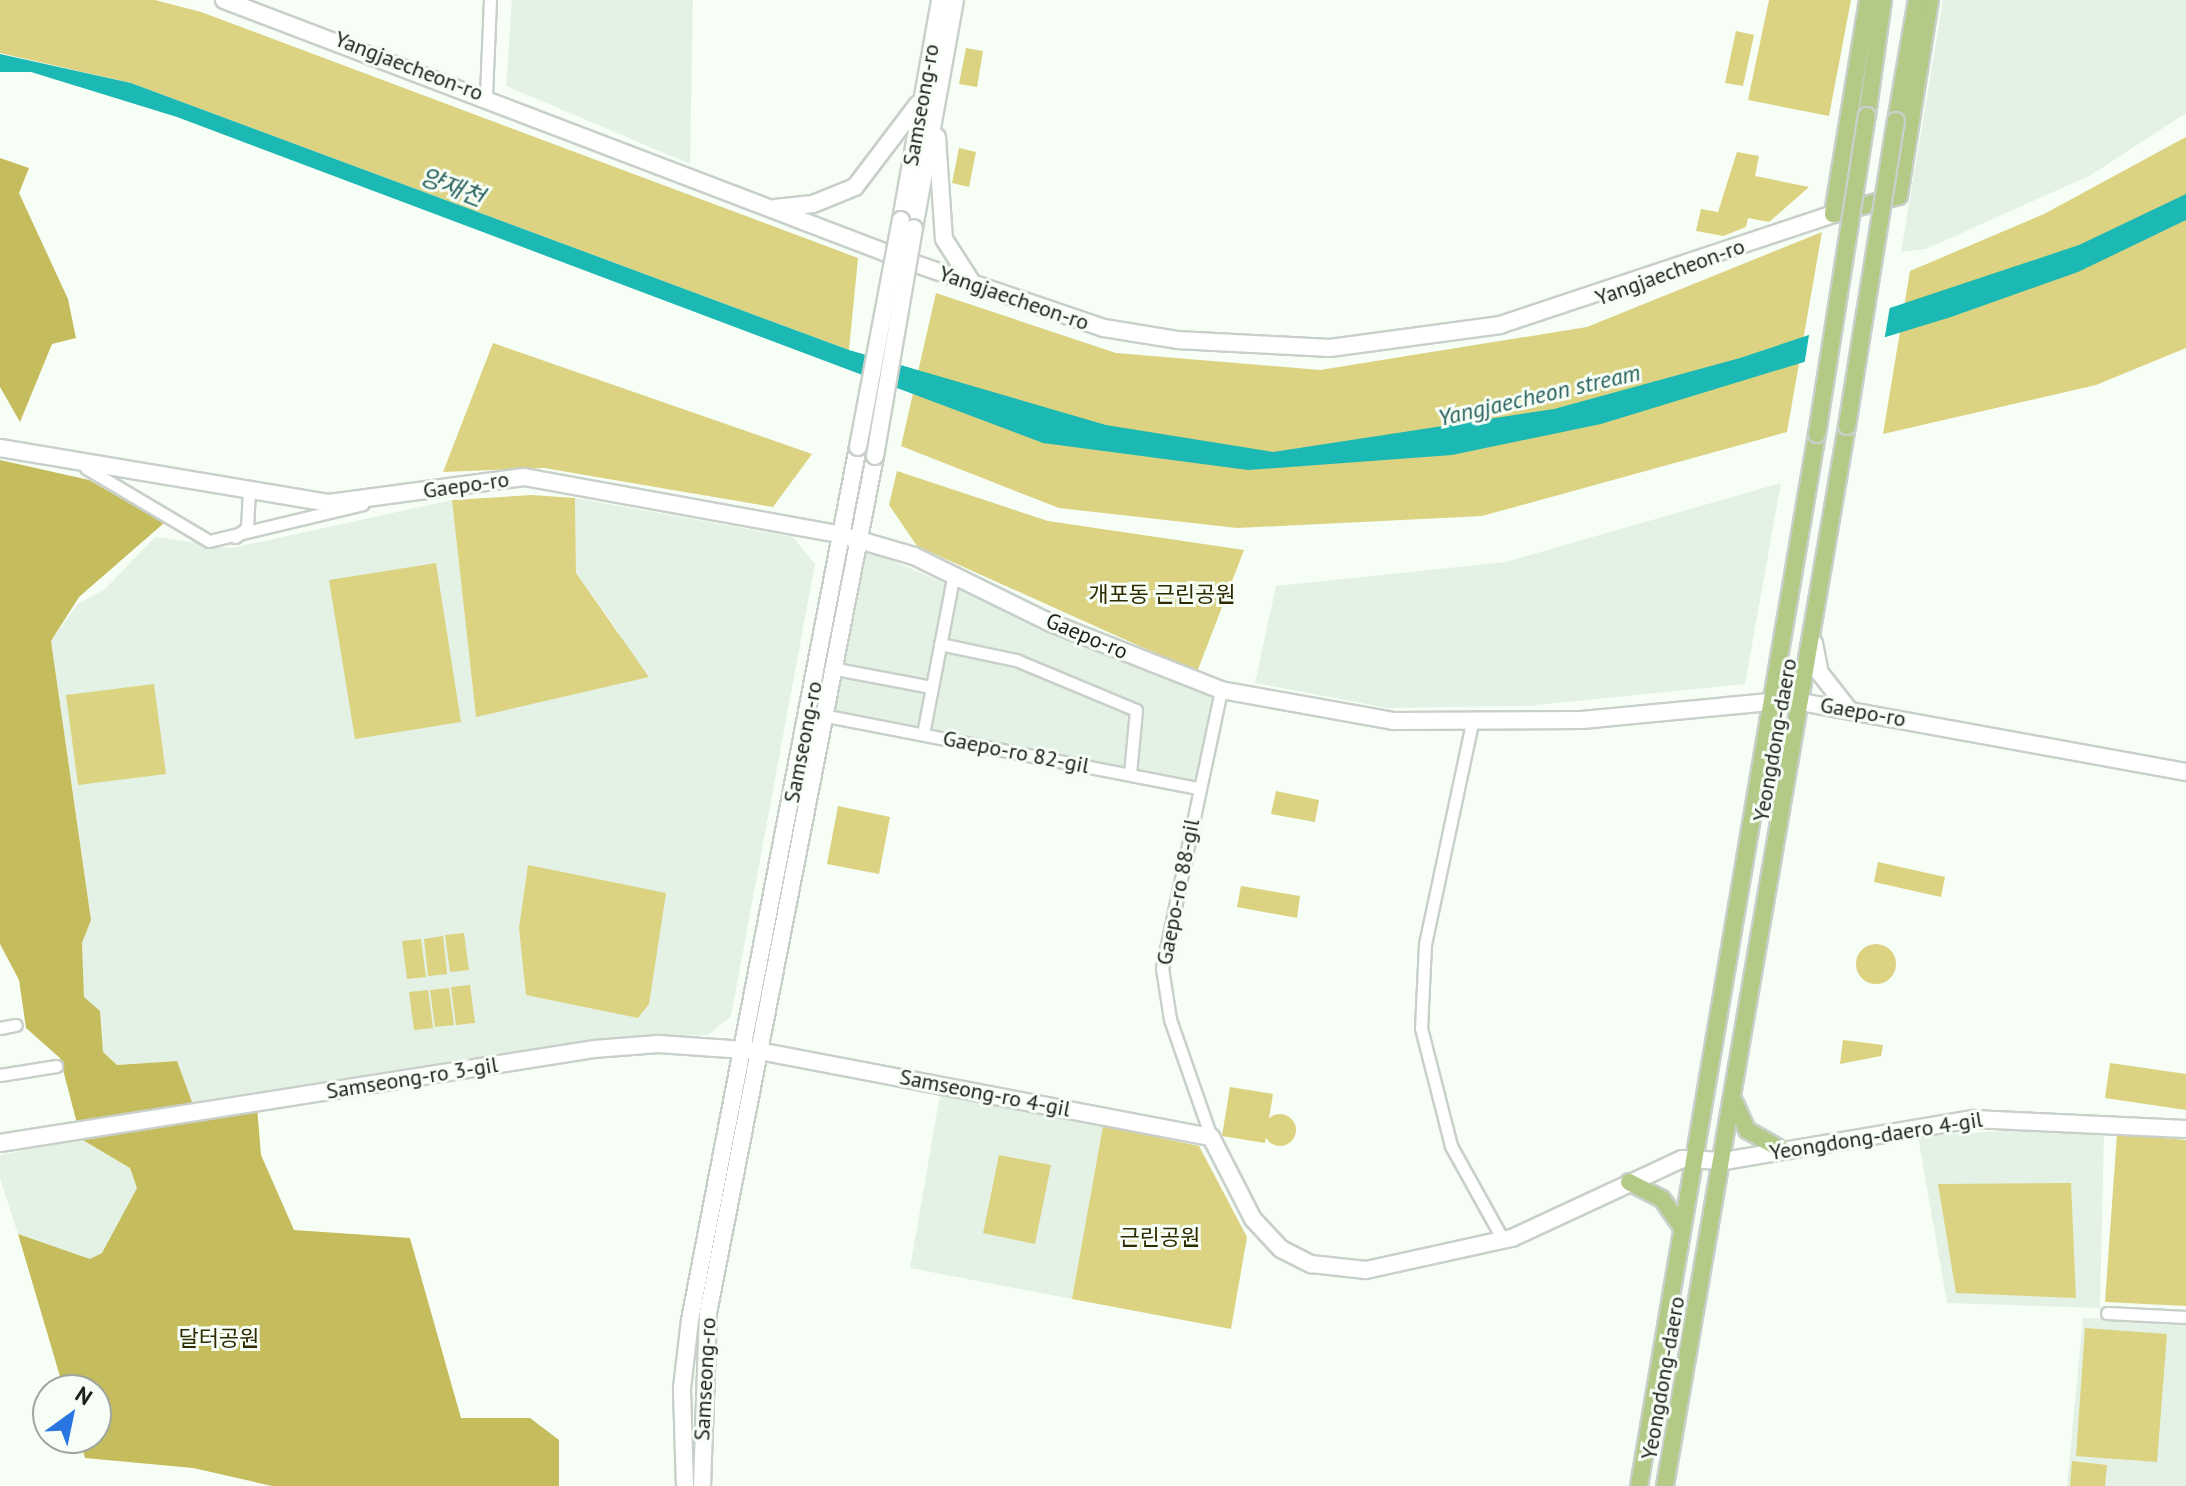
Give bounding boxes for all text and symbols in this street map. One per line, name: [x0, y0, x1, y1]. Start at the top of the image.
street label: Yangjaecheon-ro: [331, 26, 487, 106]
street label: Samseong-ro: [897, 42, 945, 168]
water label: 양재천: [416, 162, 488, 212]
street label: Yangjaecheon-ro: [1592, 233, 1748, 311]
street label: Yangjaecheon-ro: [935, 260, 1093, 336]
water label: Yangjaecheon stream: [1435, 358, 1643, 432]
street label: Gaepo-ro: [421, 466, 511, 504]
park label: 개포동 근린공원: [1088, 582, 1236, 608]
street label: Gaepo-ro: [1042, 607, 1132, 665]
street label: Yeongdong-daero: [1748, 656, 1802, 824]
street label: Samseong-ro: [778, 679, 828, 805]
street label: Gaepo-ro: [1818, 691, 1908, 733]
street label: Gaepo-ro 82-gil: [941, 725, 1091, 779]
street label: Gaepo-ro 88-gil: [1151, 817, 1205, 967]
street label: Samseong-ro 3-gil: [324, 1051, 500, 1105]
street label: Samseong-ro 4-gil: [897, 1063, 1073, 1123]
street label: Yeongdong-daero 4-gil: [1768, 1106, 1984, 1166]
park label: 근린공원: [1120, 1225, 1200, 1251]
street label: Yeongdong-daero: [1636, 1294, 1690, 1462]
street label: Samseong-ro: [689, 1317, 721, 1441]
park label: 달터공원: [179, 1326, 259, 1352]
north arrow: [32, 1374, 112, 1454]
text: N: [70, 1380, 98, 1411]

